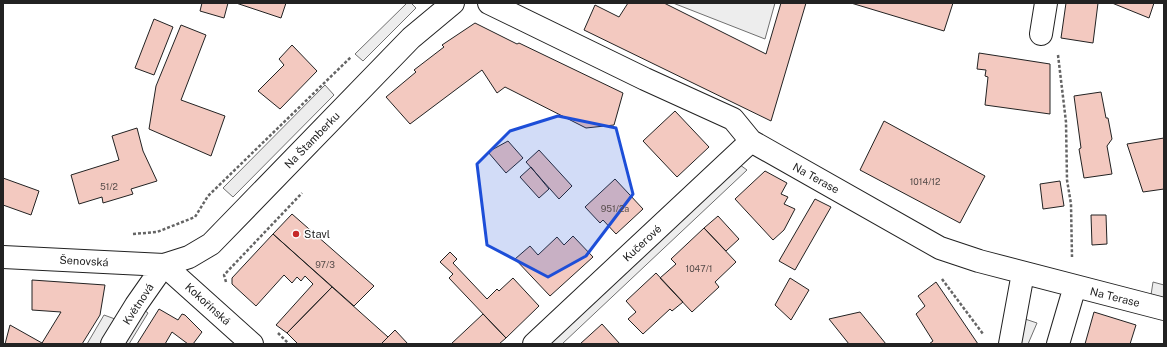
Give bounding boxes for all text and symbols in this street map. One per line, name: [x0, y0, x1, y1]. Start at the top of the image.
street label: Na Štamberku: [281, 109, 342, 171]
street label: Na Terase: [791, 160, 841, 196]
house number: 1014/12: [910, 176, 940, 187]
house number: 51/2: [100, 181, 118, 192]
house number: 951/2a: [601, 203, 629, 214]
street label: Kučerové: [620, 222, 664, 264]
place label: Stavl: [304, 228, 330, 240]
marker: Stavl: [291, 229, 301, 239]
street label: Šenovská: [59, 253, 109, 268]
house number: 97/3: [315, 259, 335, 270]
house number: 1047/1: [685, 263, 713, 274]
street label: Květnová: [120, 281, 156, 327]
street label: Kokořínská: [183, 281, 233, 327]
street label: Na Terase: [1089, 285, 1141, 309]

